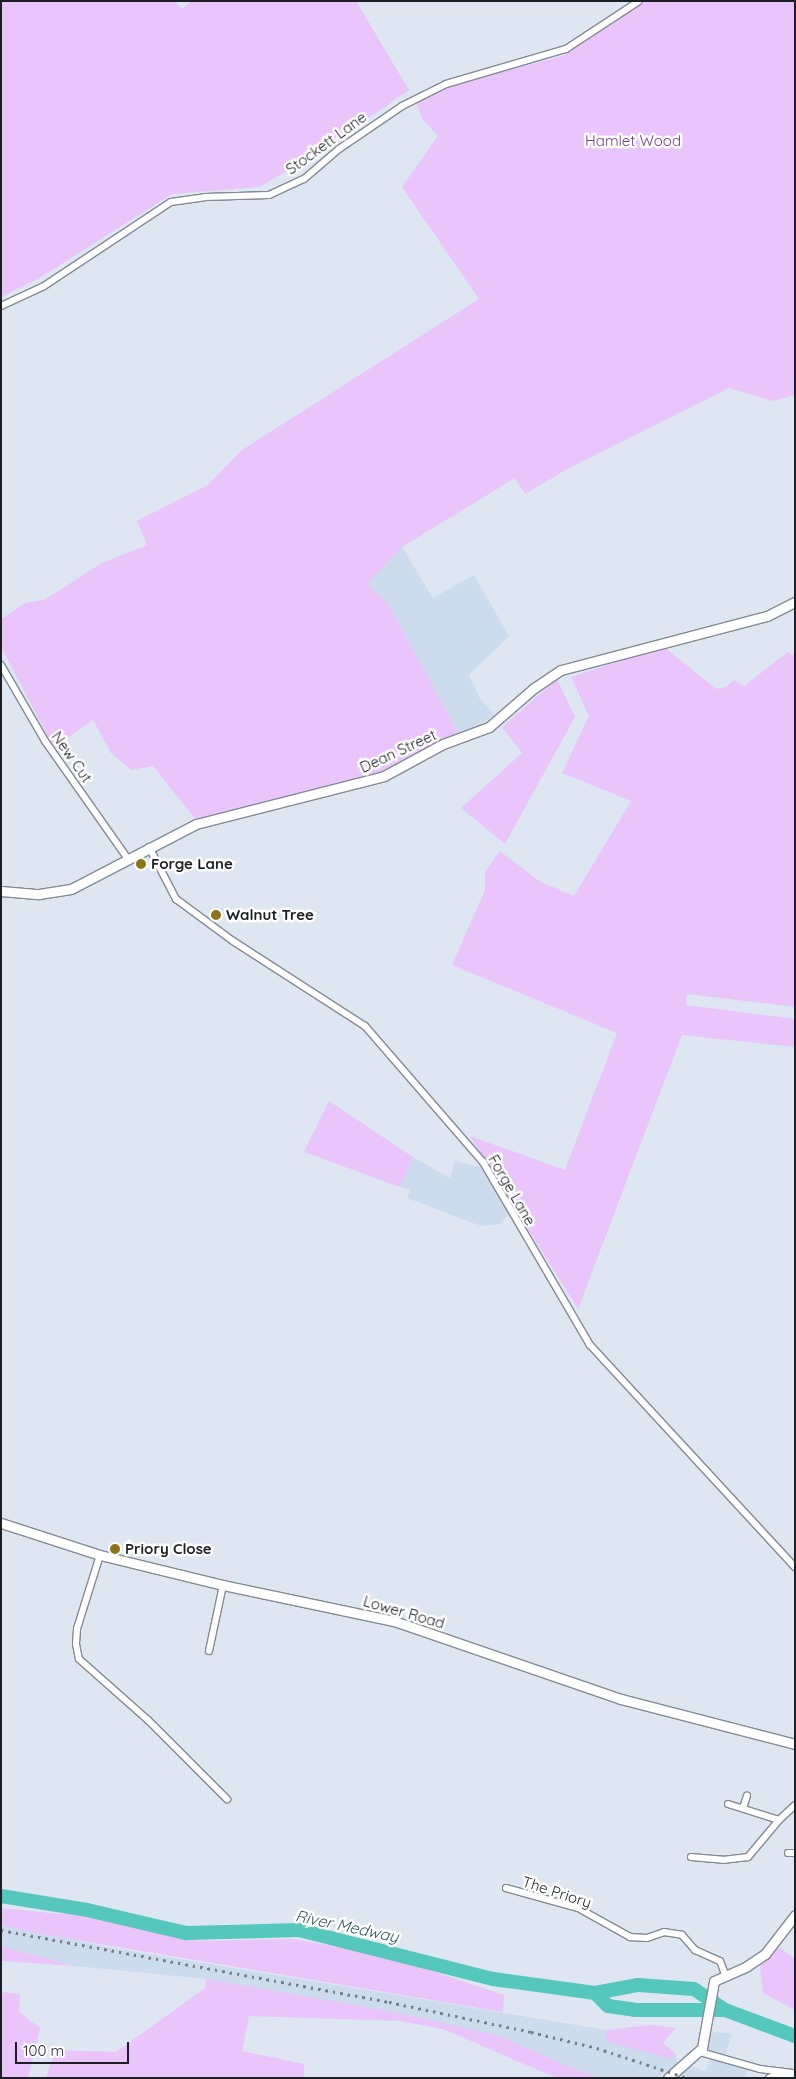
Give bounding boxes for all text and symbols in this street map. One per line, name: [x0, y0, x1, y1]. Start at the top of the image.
street label: Stockett Lane: [282, 108, 370, 178]
park label: Hamlet Wood: [585, 132, 681, 150]
street label: Dean Street: [357, 725, 439, 777]
street label: New Cut: [48, 728, 96, 786]
place label: Forge Lane: [151, 855, 233, 873]
marker: Forge Lane: [135, 858, 147, 870]
place label: Walnut Tree: [226, 906, 314, 924]
marker: Walnut Tree: [210, 909, 222, 921]
street label: Forge Lane: [485, 1151, 539, 1229]
place label: Priory Close: [125, 1540, 212, 1558]
marker: Priory Close: [109, 1543, 121, 1555]
street label: Lower Road: [361, 1592, 447, 1632]
street label: The Priory: [520, 1872, 594, 1912]
water label: River Medway: [294, 1906, 400, 1946]
scale bar: [18, 2032, 131, 2064]
text: 100 m: [23, 2041, 64, 2060]

